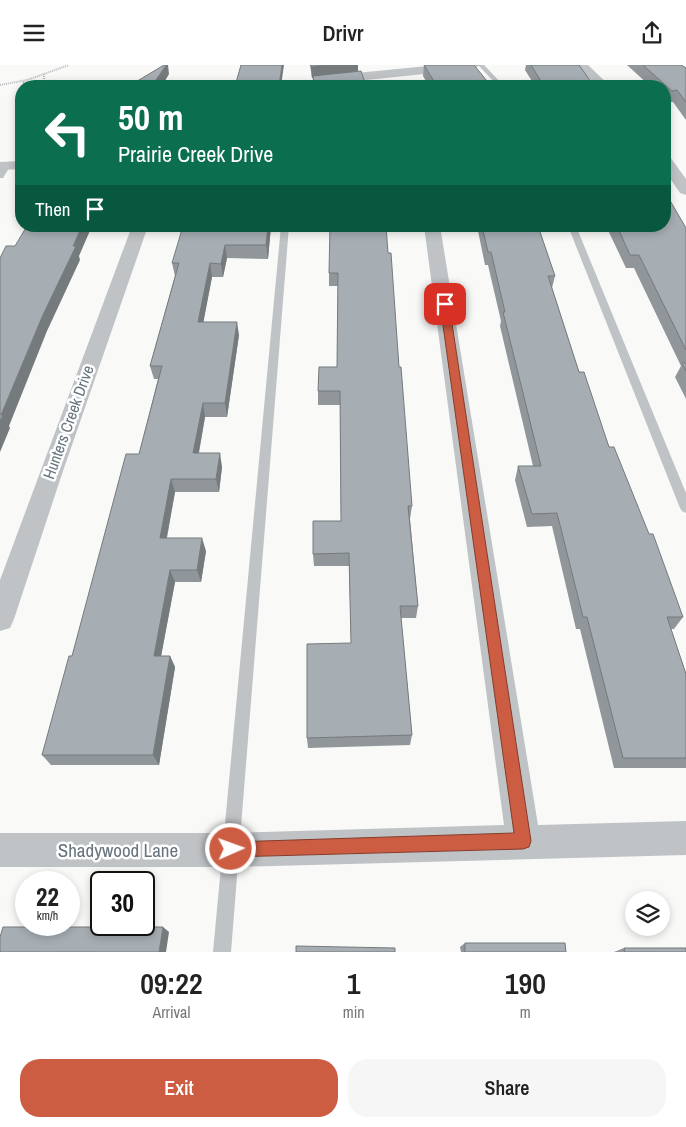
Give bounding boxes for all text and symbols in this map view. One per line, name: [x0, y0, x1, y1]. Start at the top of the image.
text: Drivr: [322, 18, 364, 48]
icon: menu: [20, 19, 48, 47]
icon: share: [638, 19, 666, 47]
text: 50 m: [118, 94, 183, 141]
icon: left: [35, 100, 100, 165]
text: Prairie Creek Drive: [118, 139, 273, 169]
icon: arrive: [81, 195, 109, 223]
text: Then: [35, 196, 71, 222]
pin: [424, 283, 466, 325]
icon: arrive: [431, 290, 459, 318]
street label: Hunters Creek Drive: [37, 362, 99, 482]
position arrow: [204, 822, 256, 874]
street label: Shadywood Lane: [58, 837, 178, 863]
speed limit sign: 30: [90, 871, 155, 936]
text: 22: [36, 880, 59, 914]
map controls: [625, 891, 670, 936]
button: layers: [625, 891, 670, 936]
text: km/h: [37, 908, 58, 924]
text: 09:22: [140, 963, 203, 1003]
text: 1: [347, 963, 361, 1003]
text: 190: [505, 963, 546, 1003]
text: Arrival: [152, 1001, 190, 1023]
text: min: [343, 1001, 365, 1023]
text: m: [520, 1001, 531, 1023]
button: Exit: [20, 1059, 338, 1117]
button: Share: [348, 1059, 666, 1117]

